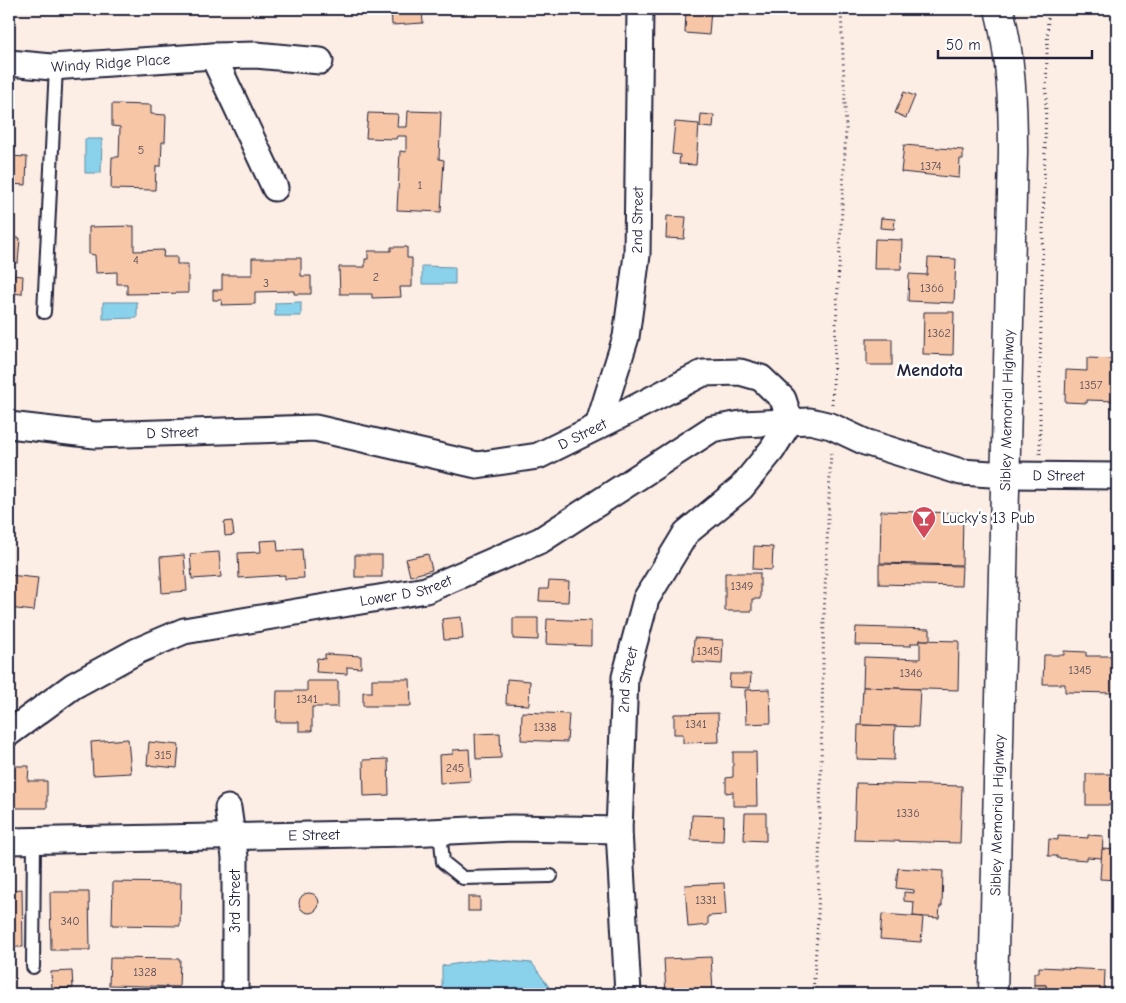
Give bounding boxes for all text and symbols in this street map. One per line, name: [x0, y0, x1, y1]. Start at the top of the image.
scale bar: [938, 28, 1092, 60]
text: 50 m: [946, 36, 981, 54]
street label: Windy Ridge Place: [50, 50, 171, 76]
house number: 5: [138, 143, 144, 157]
house number: 1374: [920, 159, 942, 173]
house number: 1: [418, 178, 423, 192]
street label: 2nd Street: [628, 186, 647, 253]
house number: 4: [133, 253, 139, 267]
house number: 2: [373, 270, 379, 284]
house number: 3: [263, 276, 269, 290]
house number: 1366: [920, 281, 944, 295]
house number: 1362: [927, 326, 951, 340]
street label: Sibley Memorial Highway: [996, 329, 1018, 491]
district label: Mendota: [897, 360, 963, 381]
house number: 1357: [1079, 378, 1103, 392]
street label: D Street: [555, 414, 610, 454]
street label: D Street: [146, 423, 199, 442]
street label: D Street: [1032, 466, 1085, 485]
bar icon: Lucky‘s 13 Pub: [911, 505, 937, 539]
place label: Lucky‘s 13 Pub: [942, 509, 1035, 527]
street label: Lower D Street: [358, 571, 455, 610]
house number: 1349: [730, 579, 754, 593]
street label: 2nd Street: [615, 644, 642, 713]
house number: 1345: [696, 644, 720, 658]
house number: 1345: [1068, 663, 1092, 677]
house number: 1346: [899, 666, 923, 680]
house number: 1341: [296, 692, 318, 706]
house number: 1341: [685, 717, 707, 731]
house number: 1338: [533, 720, 557, 734]
street label: Sibley Memorial Highway: [986, 734, 1008, 896]
house number: 315: [154, 748, 172, 762]
house number: 245: [446, 761, 464, 775]
house number: 1336: [896, 806, 920, 820]
street label: E Street: [288, 825, 341, 844]
street label: 3rd Street: [226, 868, 244, 933]
house number: 1331: [695, 893, 717, 907]
house number: 340: [60, 914, 80, 928]
house number: 1328: [133, 965, 157, 979]

